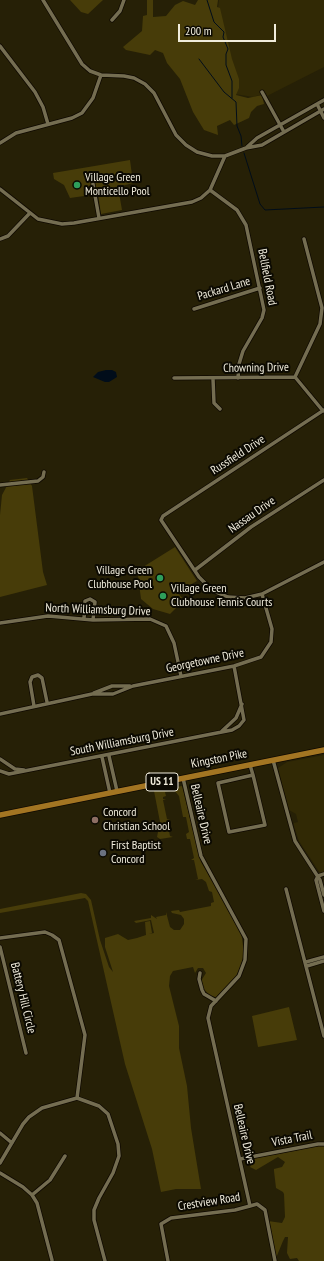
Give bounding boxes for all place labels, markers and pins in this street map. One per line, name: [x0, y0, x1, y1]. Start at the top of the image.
place label: Village Green Monticello Pool: [85, 171, 150, 199]
marker: Village Green Monticello Pool: [72, 180, 82, 190]
place label: Village Green Clubhouse Pool: [88, 564, 152, 592]
marker: Village Green Clubhouse Pool: [155, 573, 165, 583]
place label: Village Green Clubhouse Tennis Courts: [171, 582, 272, 610]
marker: Village Green Clubhouse Tennis Courts: [158, 591, 168, 601]
place label: Concord Christian School: [103, 806, 170, 834]
marker: Concord Christian School: [90, 815, 100, 825]
place label: First Baptist Concord: [111, 839, 161, 867]
marker: First Baptist Concord: [98, 848, 108, 858]

